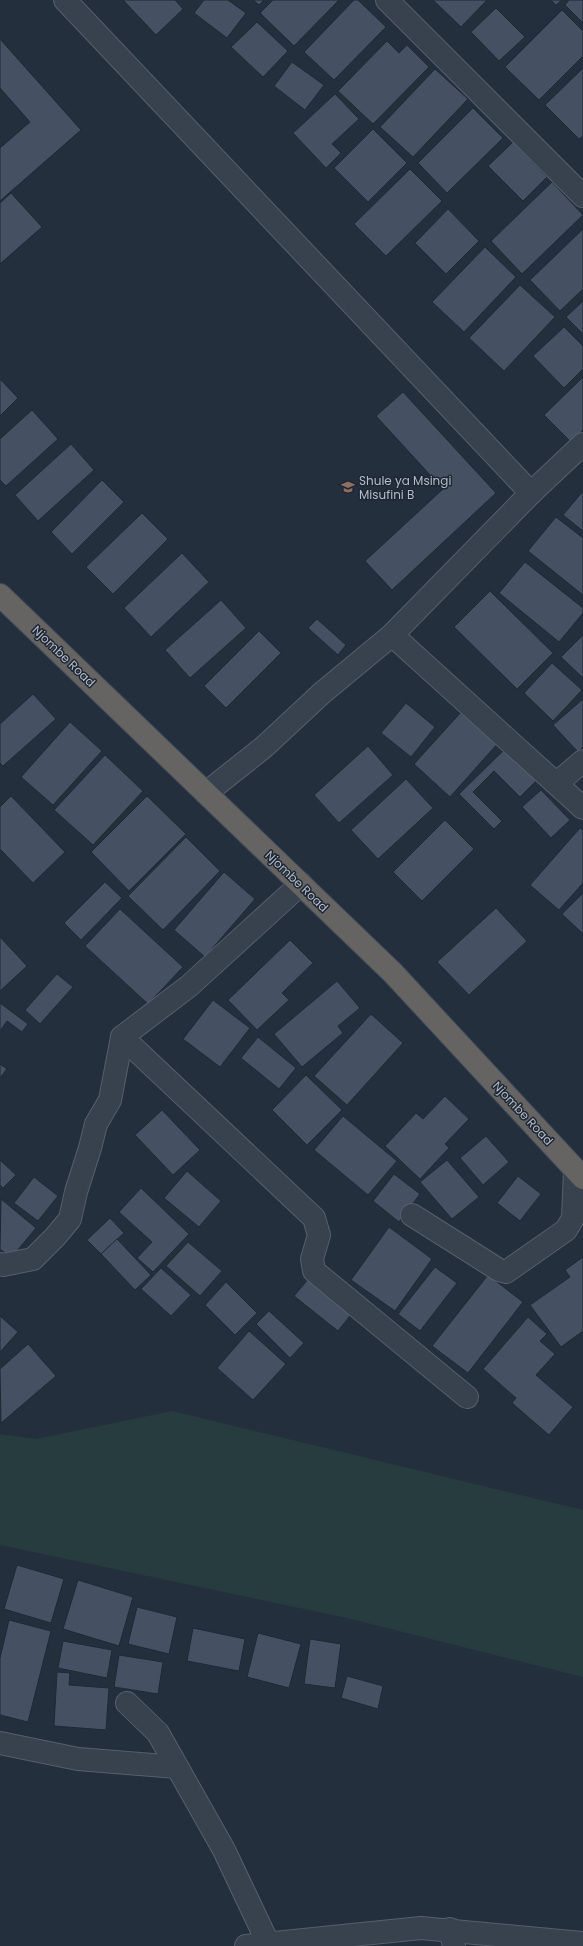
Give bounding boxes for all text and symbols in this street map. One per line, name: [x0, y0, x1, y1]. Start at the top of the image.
place label: Shule ya Msingi Misufini B: [359, 472, 451, 503]
school or university icon: Shule ya Msingi Misufini B: [340, 479, 356, 495]
street label: Njombe Road: [29, 622, 99, 690]
street label: Njombe Road: [262, 847, 332, 915]
street label: Njombe Road: [489, 1077, 557, 1149]

